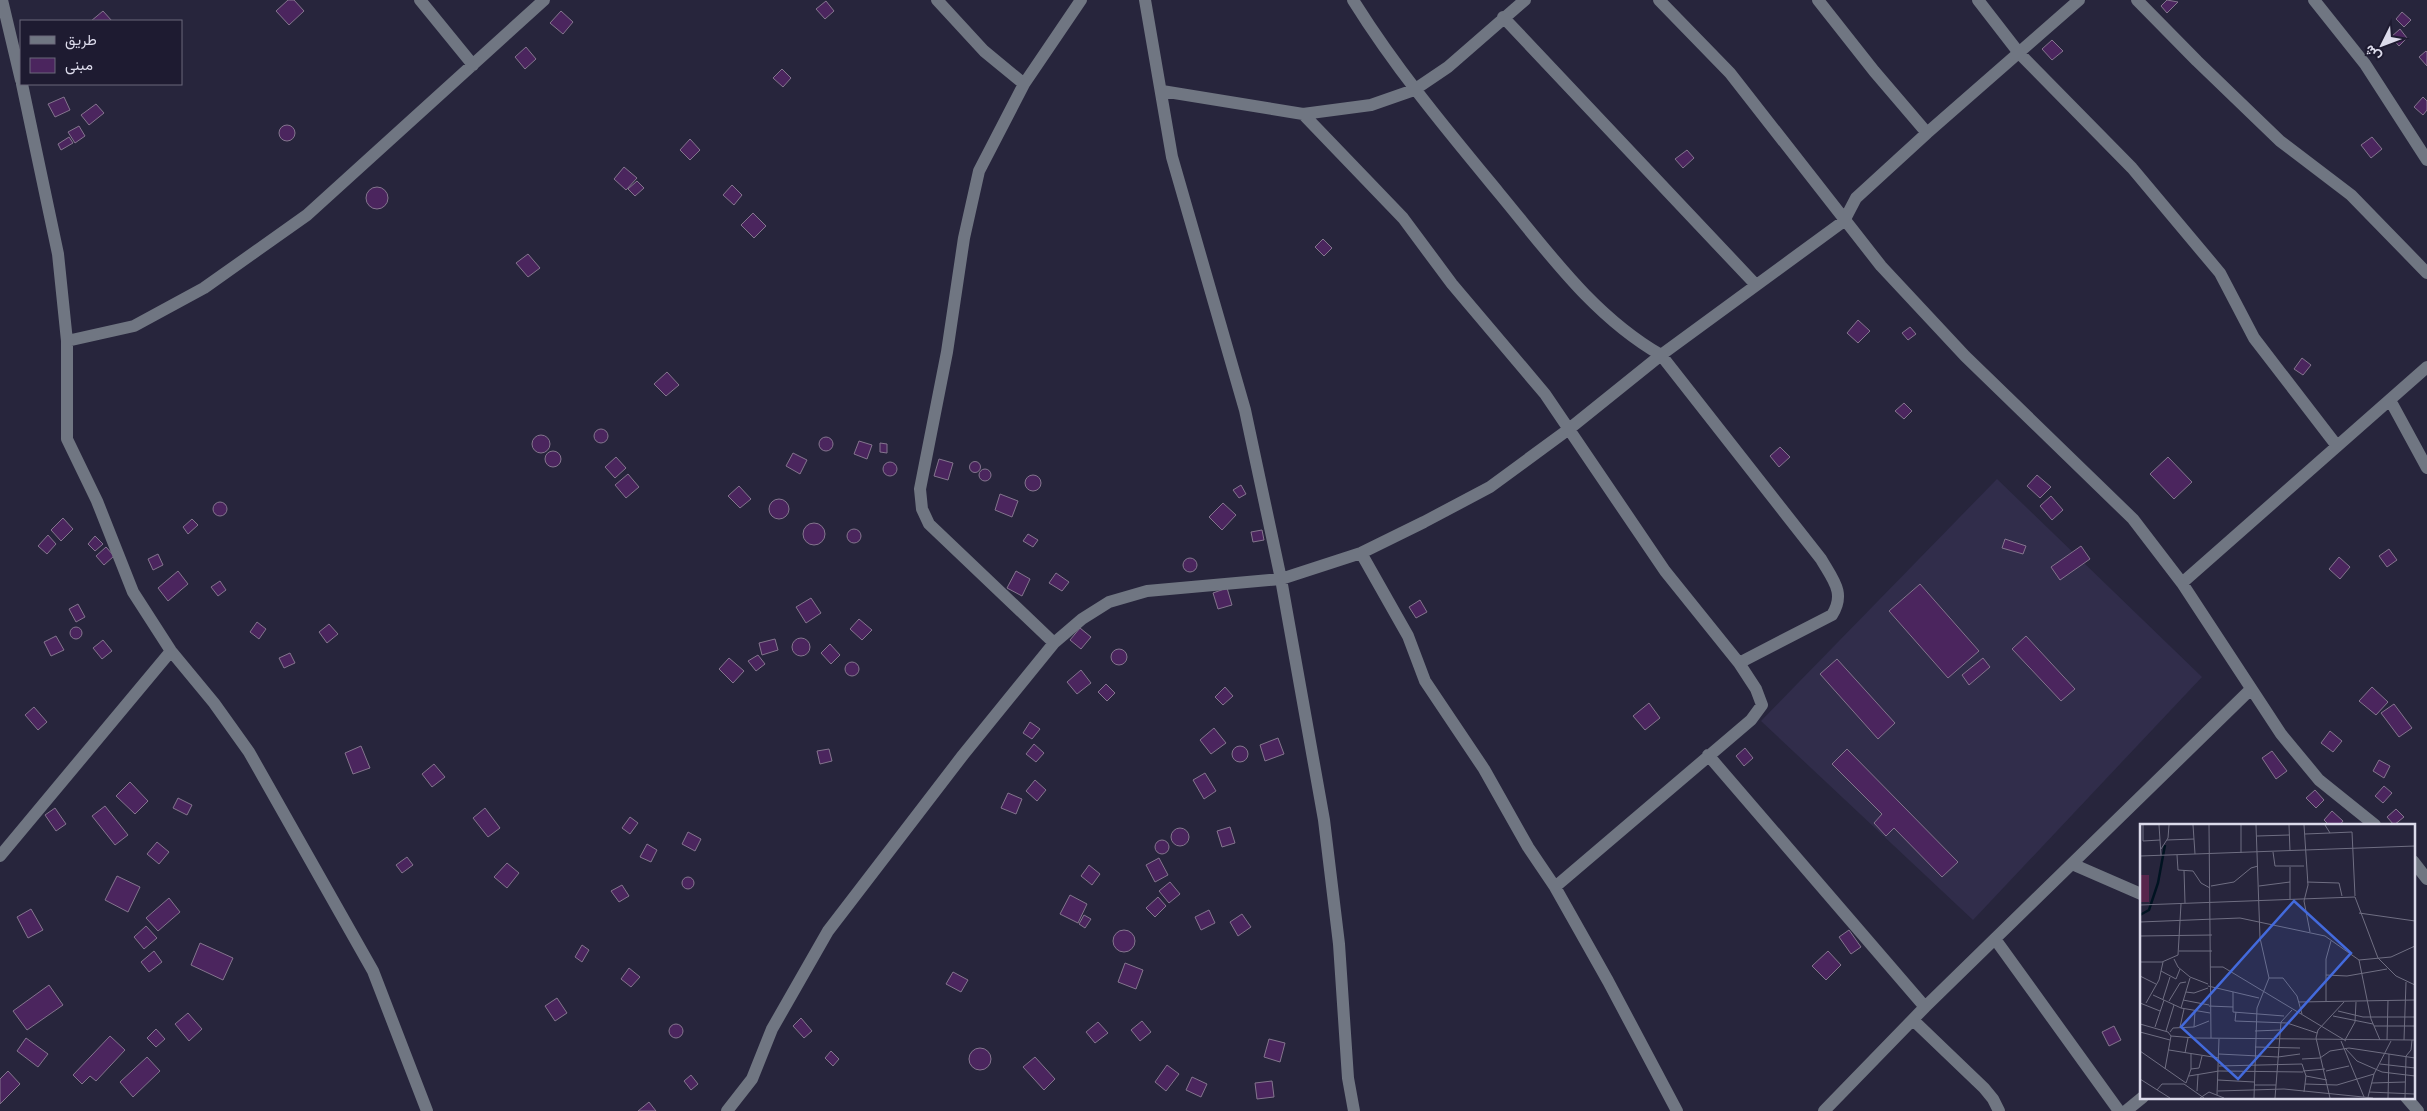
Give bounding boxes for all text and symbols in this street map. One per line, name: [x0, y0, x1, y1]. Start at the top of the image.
legend: [20, 20, 182, 85]
north arrow: [2357, 20, 2407, 70]
text: طريق: [65, 31, 97, 50]
text: ش: [2361, 41, 2385, 65]
text: مبنى: [65, 56, 93, 75]
inset map: [2140, 824, 2414, 1098]

